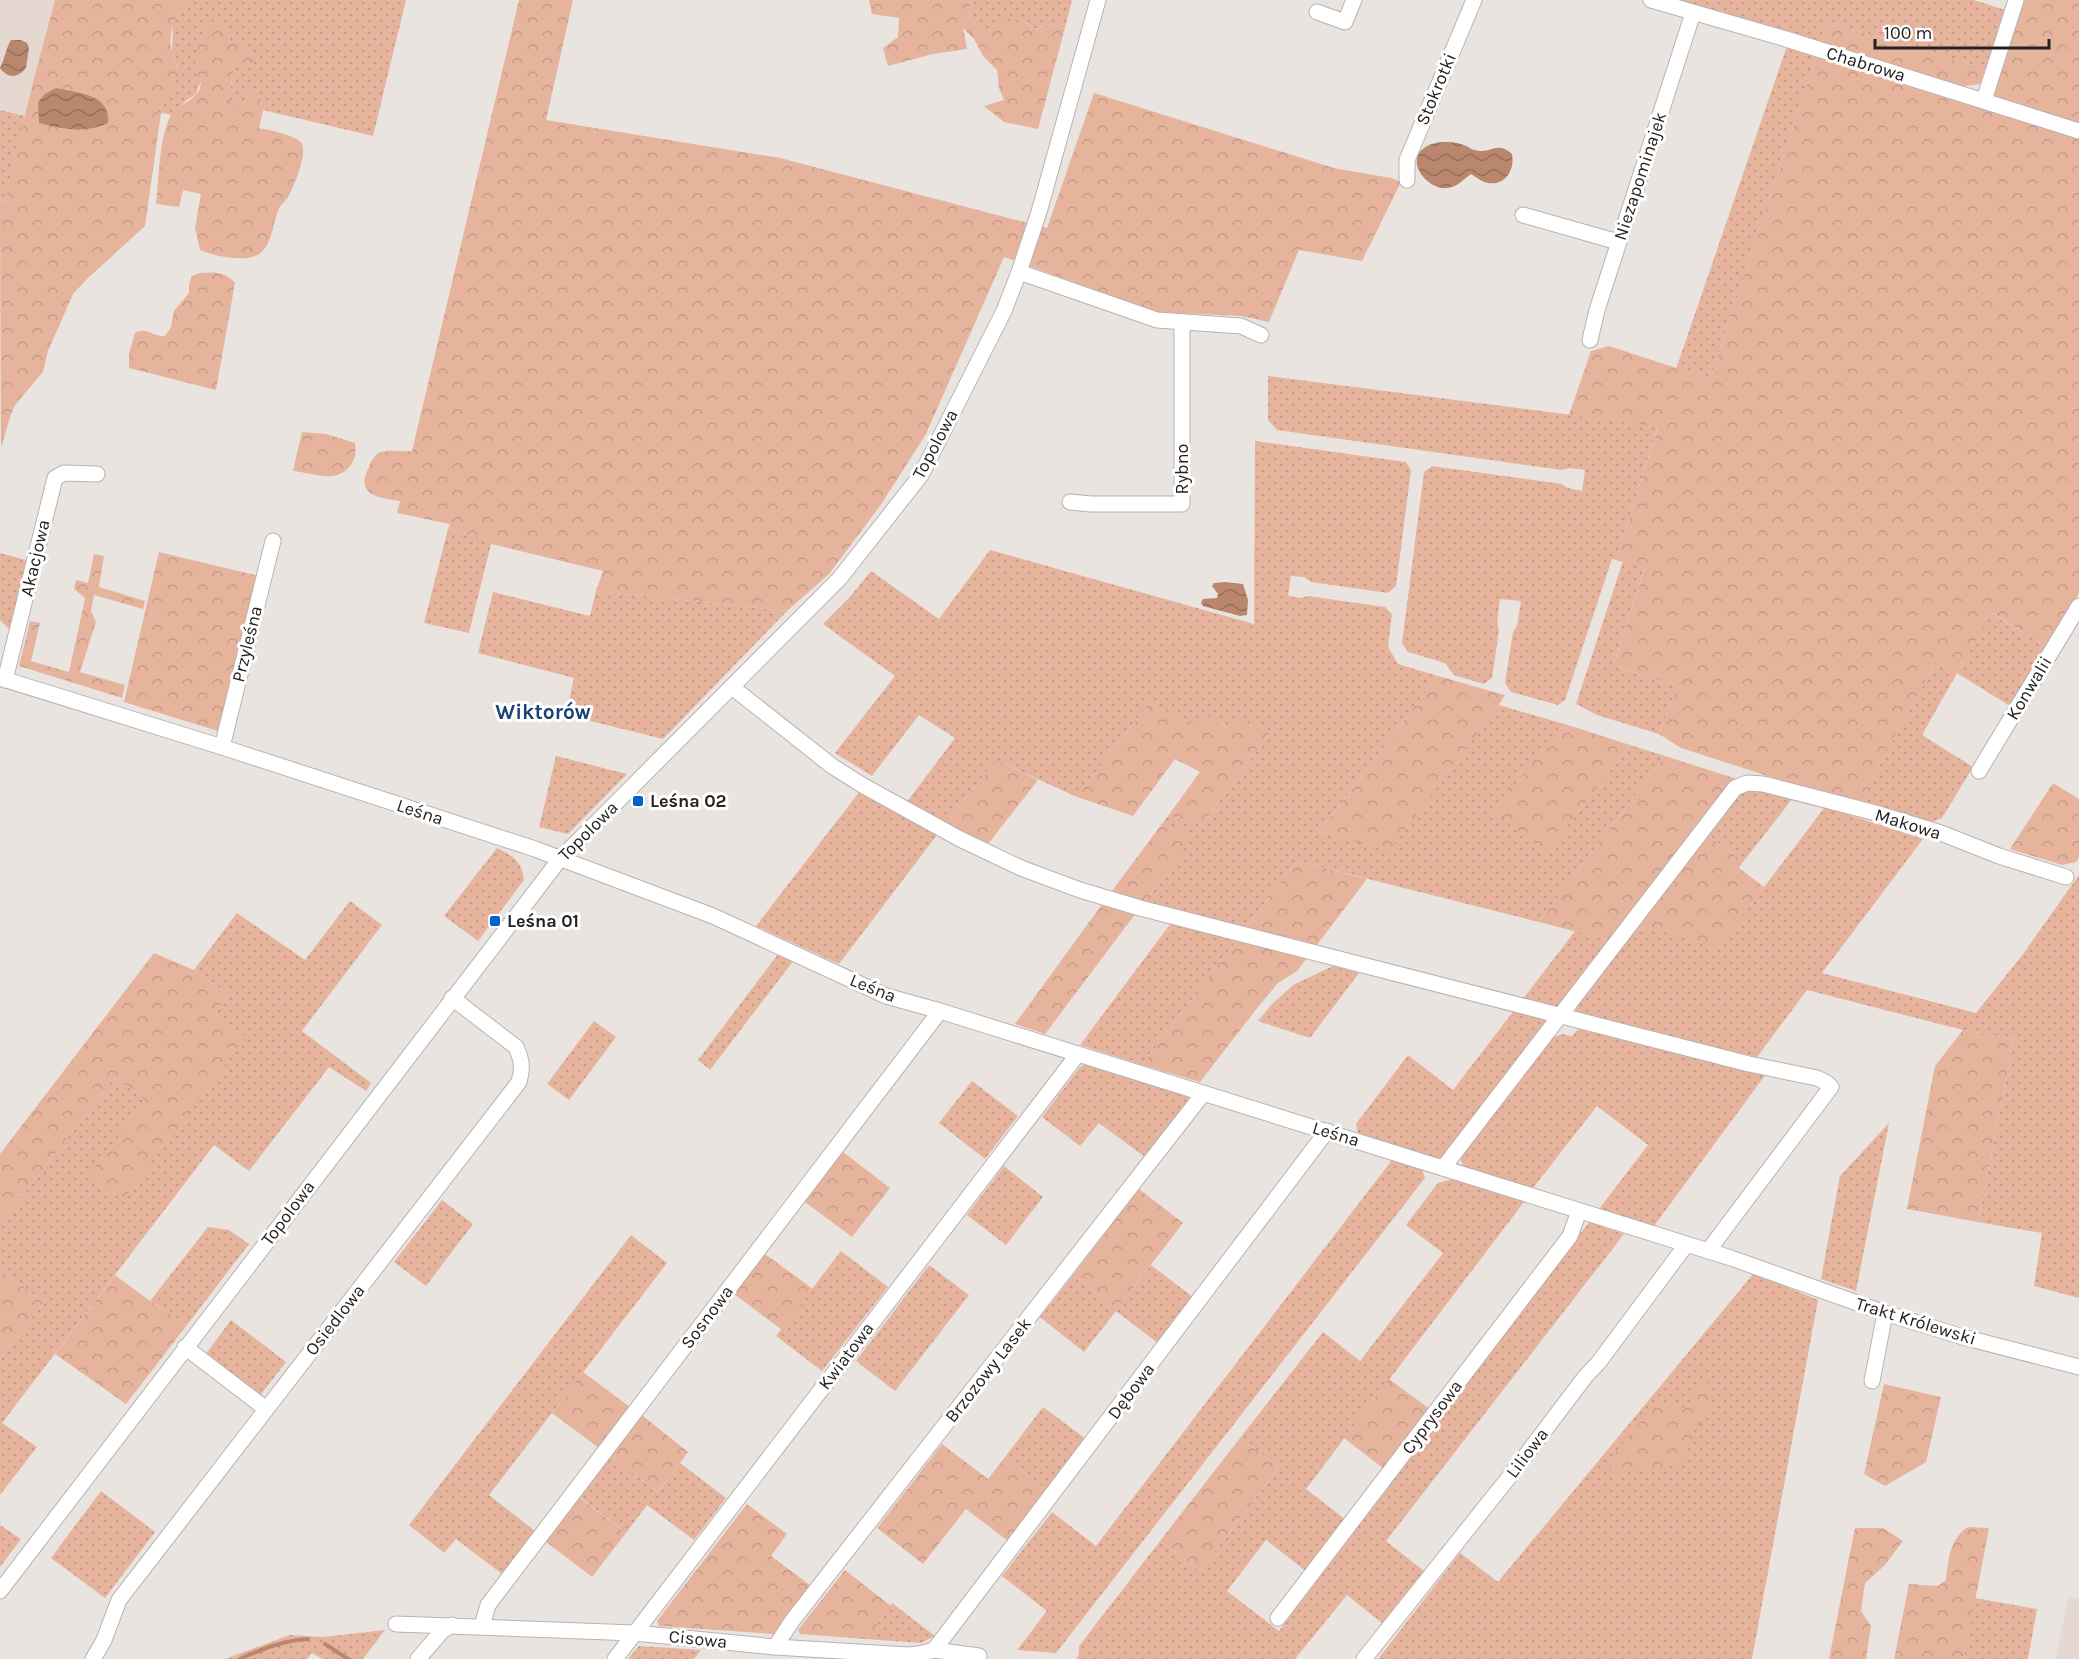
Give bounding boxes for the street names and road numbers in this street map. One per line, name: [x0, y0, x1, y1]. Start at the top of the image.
street label: Chabrowa: [1824, 42, 1908, 86]
street label: Stokrotki: [1411, 50, 1461, 128]
street label: Niezapominajek: [1609, 109, 1671, 243]
street label: Topolowa: [908, 405, 962, 483]
street label: Rybno: [1171, 444, 1193, 494]
street label: Akacjowa: [15, 517, 55, 599]
street label: Przyleśna: [227, 604, 267, 684]
street label: Konwalii: [2001, 652, 2057, 724]
street label: Leśna: [394, 794, 446, 830]
street label: Topolowa: [553, 796, 623, 866]
street label: Makowa: [1872, 804, 1944, 844]
street label: Leśna: [847, 969, 899, 1007]
street label: Leśna: [1310, 1116, 1362, 1152]
street label: Topolowa: [256, 1176, 320, 1250]
street label: Osiedlowa: [300, 1280, 370, 1360]
street label: Sosnowa: [676, 1281, 738, 1353]
street label: Trakt Królewski: [1853, 1292, 1979, 1350]
street label: Brzozowy Lasek: [940, 1313, 1036, 1427]
street label: Kwiatowa: [813, 1318, 879, 1394]
street label: Dębowa: [1103, 1359, 1159, 1423]
street label: Cyprysowa: [1397, 1376, 1467, 1458]
street label: Liliowa: [1501, 1424, 1553, 1482]
street label: Cisowa: [668, 1625, 728, 1653]

